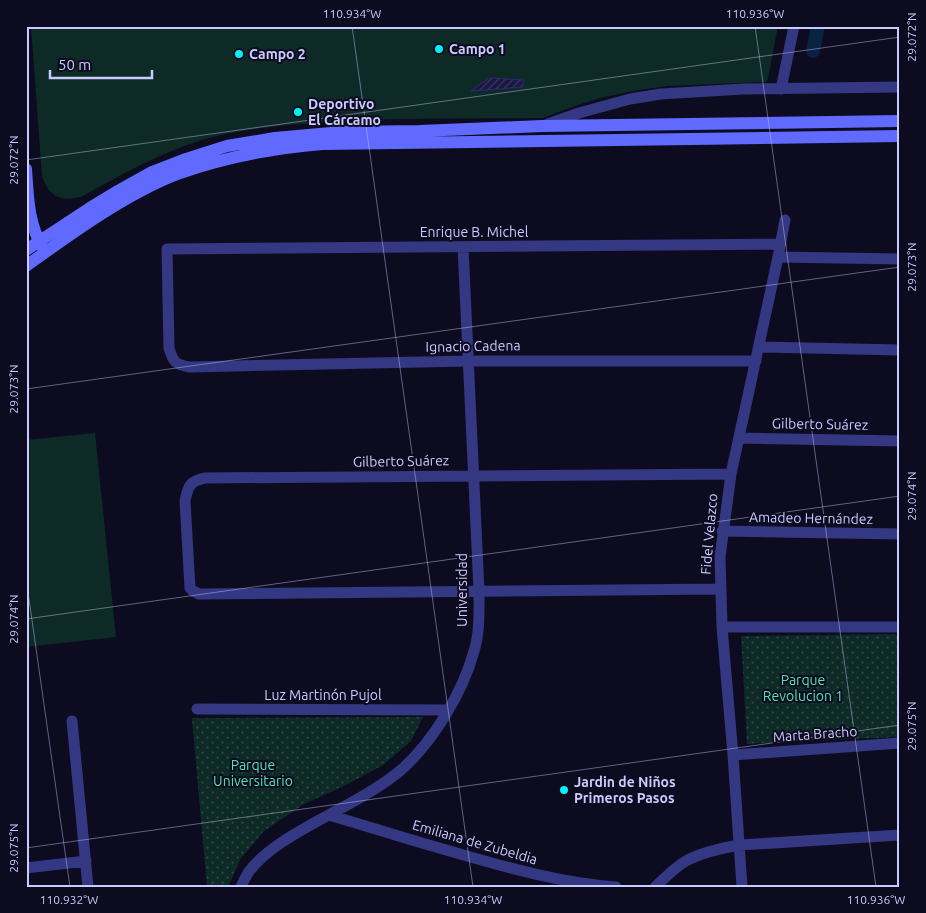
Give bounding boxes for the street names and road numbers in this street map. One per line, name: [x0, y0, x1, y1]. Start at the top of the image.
street label: Enrique B. Michel: [420, 224, 529, 240]
street label: Ignacio Cadena: [425, 337, 521, 355]
street label: Gilberto Suárez: [772, 415, 868, 433]
street label: Gilberto Suárez: [353, 452, 449, 470]
street label: Fidel Velazco: [697, 493, 721, 575]
street label: Amadeo Hernández: [749, 509, 873, 527]
street label: Universidad: [454, 553, 470, 627]
street label: Luz Martinón Pujol: [264, 687, 382, 703]
street label: Marta Bracho: [772, 723, 858, 745]
street label: Emiliana de Zubeldia: [411, 816, 539, 868]

